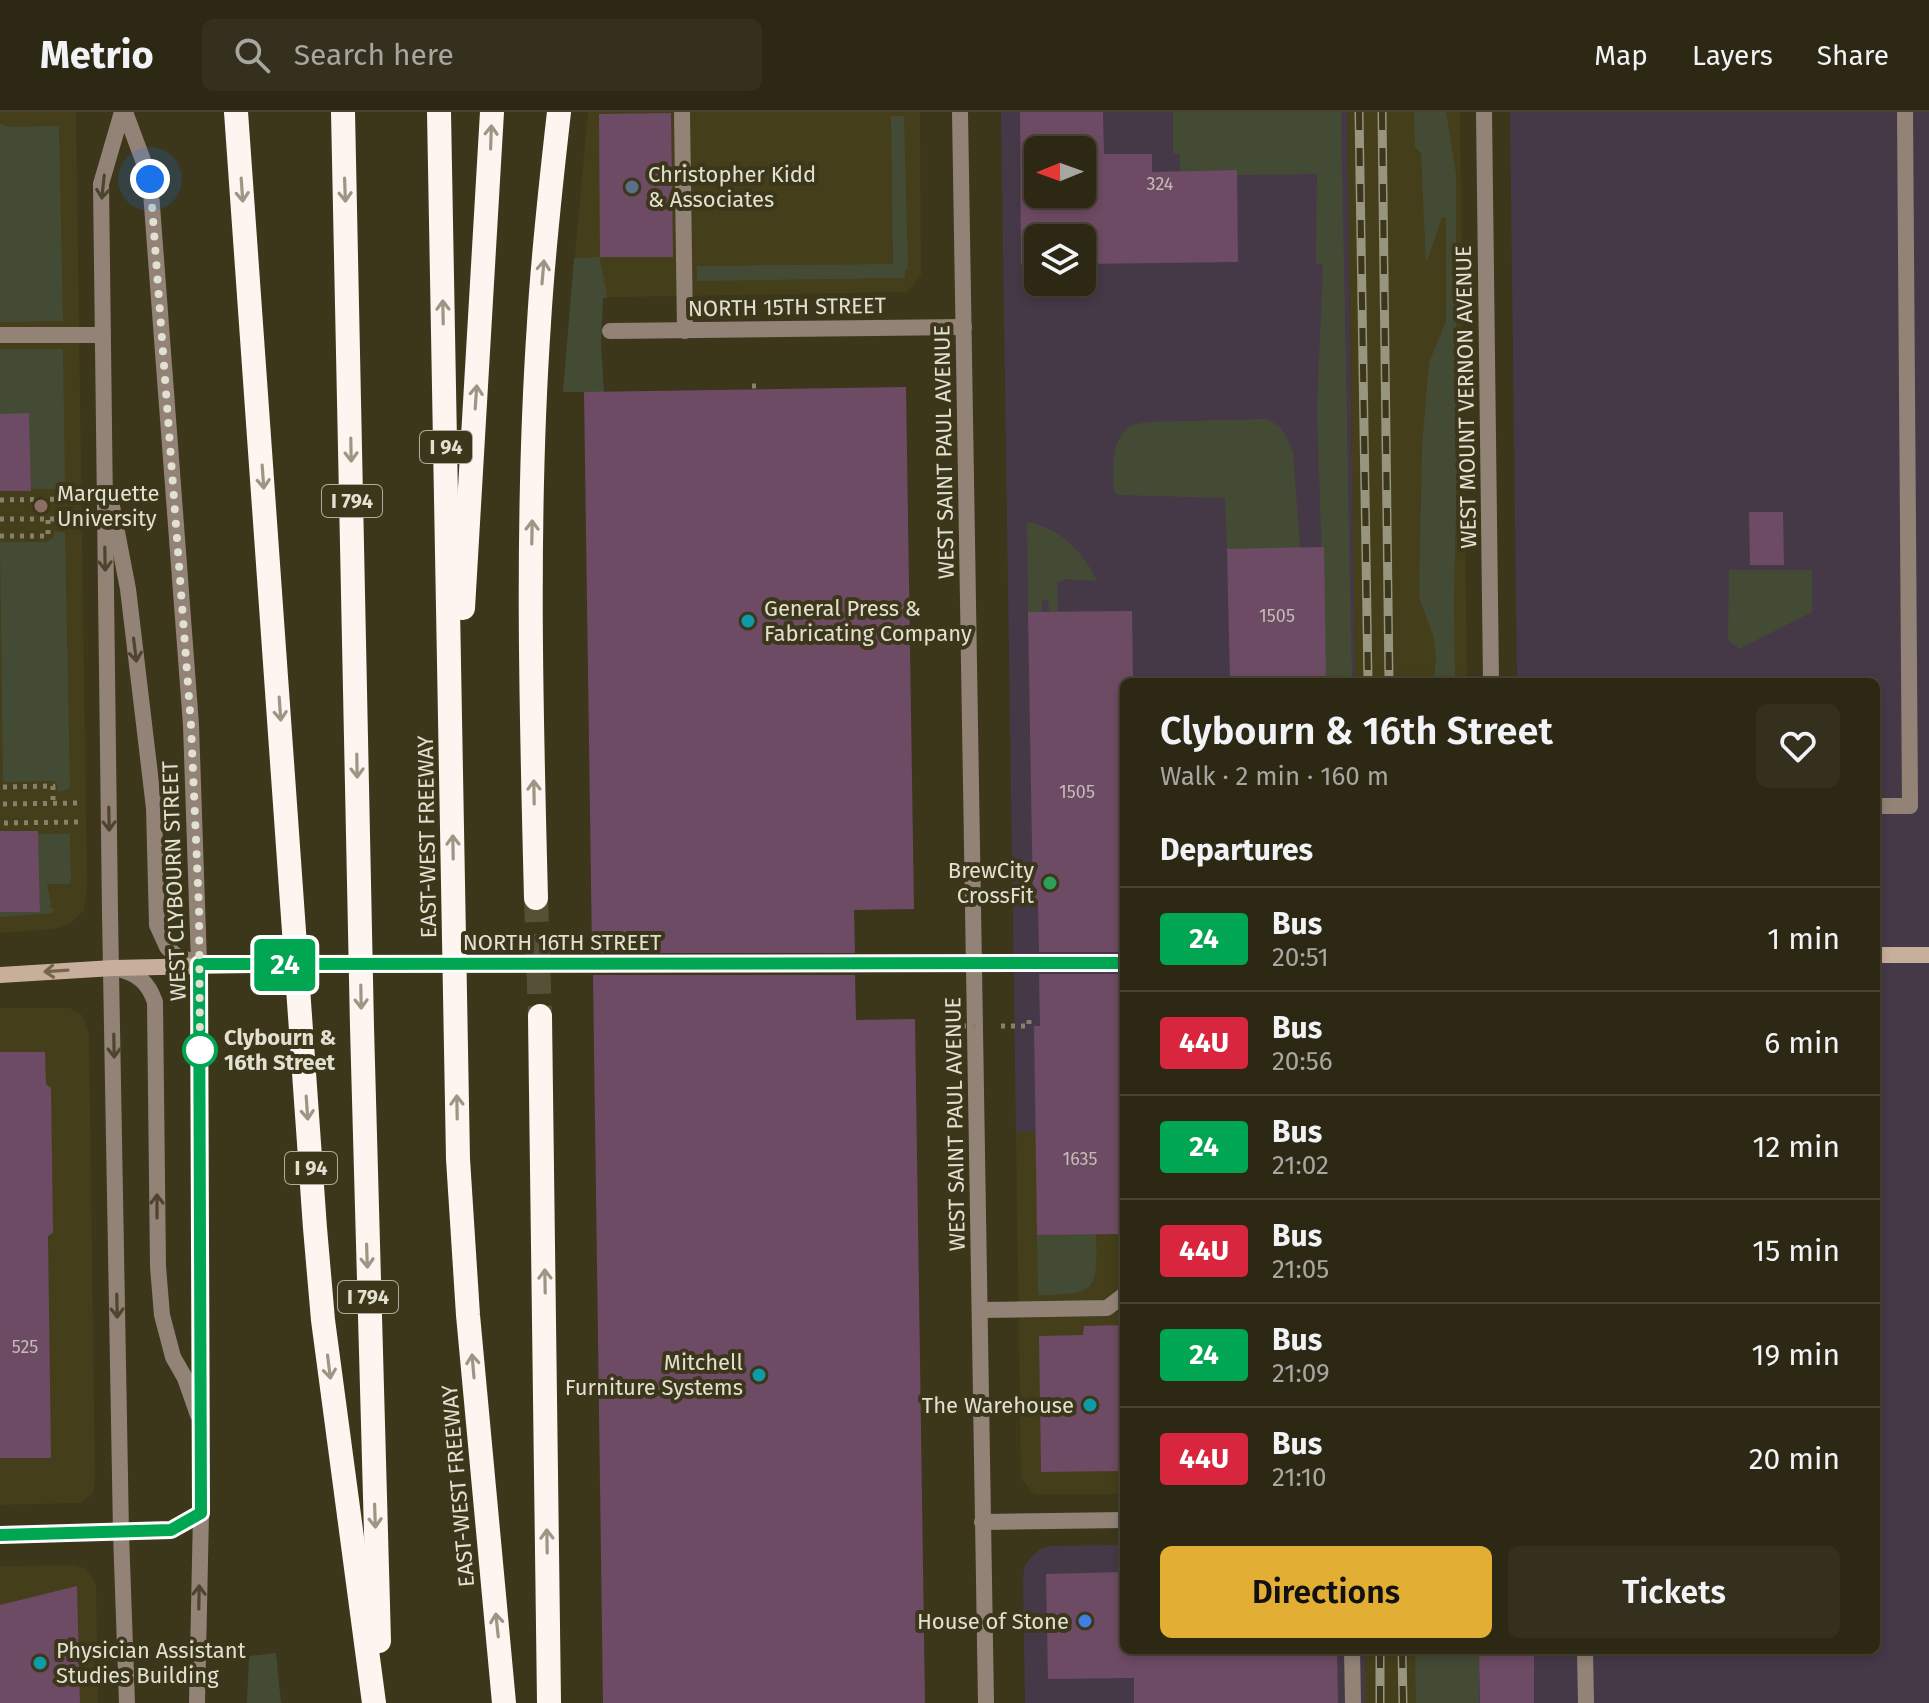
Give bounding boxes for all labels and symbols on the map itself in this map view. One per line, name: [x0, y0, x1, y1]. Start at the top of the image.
one-way arrow: [484, 124, 499, 151]
north arrow: [1024, 136, 1096, 208]
your location: [130, 159, 170, 199]
place label: Christopher Kidd & Associates: [648, 161, 816, 213]
one-way arrow: [95, 173, 110, 200]
house number: 324: [1147, 173, 1174, 195]
one-way arrow: [235, 176, 250, 203]
one-way arrow: [338, 176, 353, 203]
marker: Christopher Kidd & Associates: [623, 178, 641, 196]
street label: WEST MOUNT VERNON AVENUE: [1450, 245, 1482, 549]
one-way arrow: [536, 259, 551, 286]
street label: NORTH 15TH STREET: [688, 292, 887, 322]
one-way arrow: [435, 299, 451, 326]
street label: WEST SAINT PAUL AVENUE: [928, 325, 960, 579]
one-way arrow: [469, 384, 484, 411]
road number: I 94: [420, 431, 472, 463]
one-way arrow: [343, 436, 359, 463]
one-way arrow: [256, 463, 271, 490]
place label: Marquette University: [57, 480, 159, 532]
road number: I 794: [322, 485, 382, 517]
marker: Marquette University: [32, 497, 50, 515]
one-way arrow: [525, 519, 540, 546]
one-way arrow: [97, 545, 113, 572]
place label: General Press & Fabricating Company: [764, 595, 972, 647]
house number: 1505: [1259, 605, 1295, 627]
marker: General Press & Fabricating Company: [739, 612, 757, 630]
one-way arrow: [128, 636, 143, 662]
one-way arrow: [273, 695, 288, 722]
street label: EAST-WEST FREEWAY: [412, 735, 442, 939]
one-way arrow: [350, 752, 365, 779]
street label: WEST CLYBOURN STREET: [156, 760, 192, 1002]
one-way arrow: [526, 779, 541, 806]
house number: 1505: [1059, 781, 1095, 803]
one-way arrow: [101, 805, 117, 832]
one-way arrow: [446, 834, 461, 861]
place label: BrewCity CrossFit: [948, 857, 1034, 909]
marker: BrewCity CrossFit: [1041, 874, 1059, 892]
street label: NORTH 16TH STREET: [463, 929, 662, 956]
line badge: 24: [249, 939, 321, 991]
one-way arrow: [43, 964, 70, 979]
one-way arrow: [353, 983, 369, 1010]
street label: WEST SAINT PAUL AVENUE: [939, 997, 971, 1251]
place label: Clybourn & 16th Street: [224, 1024, 336, 1076]
one-way arrow: [106, 1032, 121, 1059]
marker: Clybourn & 16th Street: [183, 1033, 217, 1067]
one-way arrow: [300, 1094, 315, 1121]
one-way arrow: [450, 1094, 465, 1121]
house number: 1635: [1062, 1148, 1098, 1170]
road number: I 94: [285, 1152, 337, 1184]
one-way arrow: [149, 1193, 165, 1220]
one-way arrow: [360, 1242, 375, 1269]
one-way arrow: [537, 1268, 552, 1295]
road number: I 794: [338, 1281, 398, 1313]
one-way arrow: [110, 1292, 125, 1319]
house number: 525: [12, 1336, 38, 1358]
place label: Mitchell Furniture Systems: [565, 1349, 743, 1401]
one-way arrow: [322, 1354, 337, 1379]
one-way arrow: [465, 1354, 480, 1380]
marker: Mitchell Furniture Systems: [750, 1366, 768, 1384]
street label: EAST-WEST FREEWAY: [436, 1384, 480, 1588]
place label: The Warehouse: [922, 1392, 1074, 1419]
marker: The Warehouse: [1081, 1396, 1099, 1414]
one-way arrow: [367, 1502, 382, 1529]
one-way arrow: [539, 1528, 555, 1555]
one-way arrow: [191, 1584, 206, 1611]
place label: House of Stone: [917, 1608, 1069, 1635]
one-way arrow: [489, 1612, 504, 1639]
marker: House of Stone: [1076, 1612, 1094, 1630]
place label: Physician Assistant Studies Building: [56, 1637, 246, 1689]
marker: Physician Assistant Studies Building: [31, 1654, 49, 1672]

